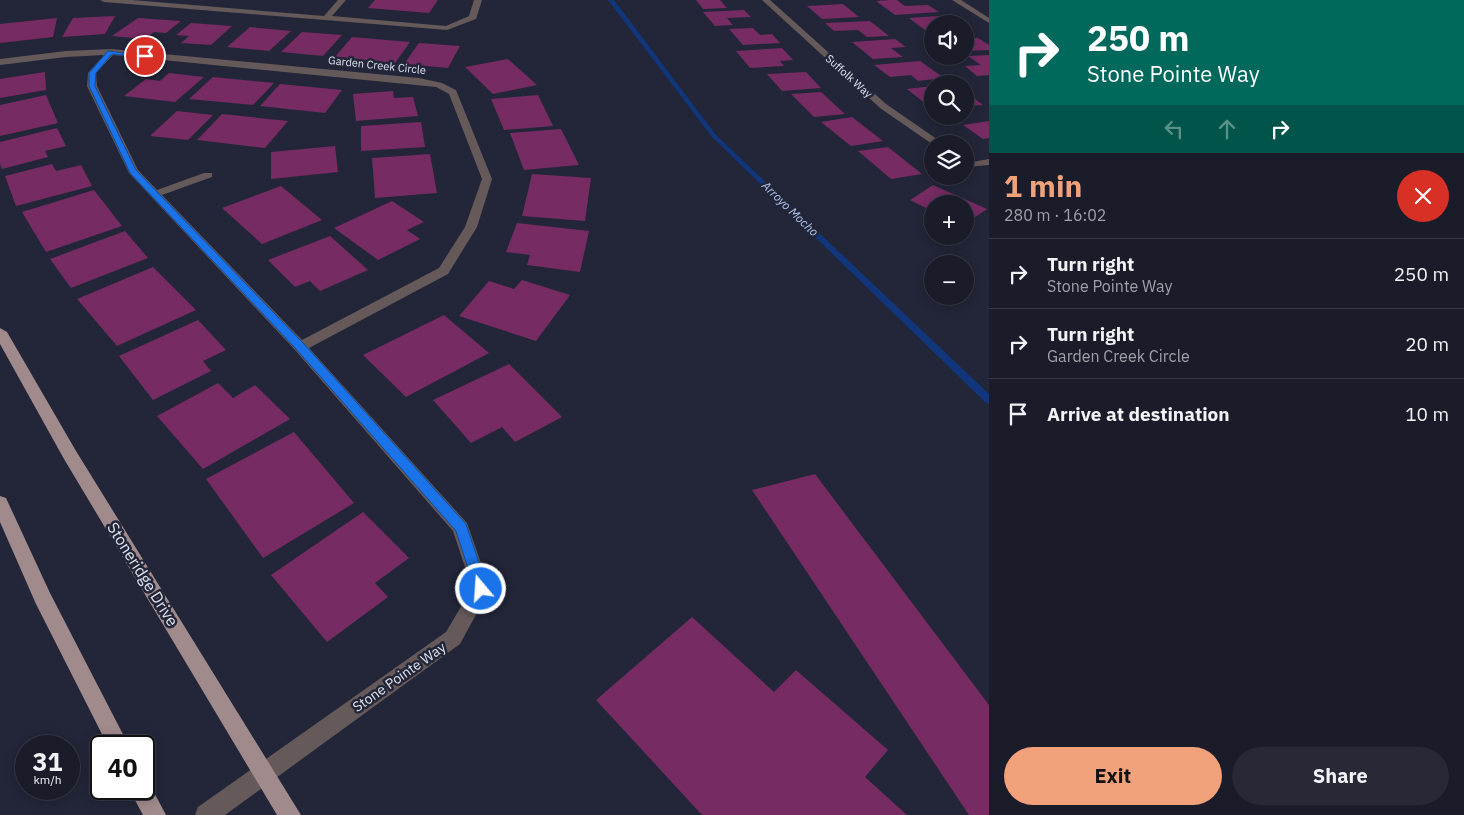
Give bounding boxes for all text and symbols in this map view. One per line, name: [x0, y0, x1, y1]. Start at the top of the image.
map controls: [924, 15, 974, 305]
button: sound: [924, 15, 974, 65]
text: 250 m: [1087, 15, 1190, 61]
icon: right: [1004, 20, 1069, 85]
pin: [124, 35, 166, 77]
icon: arrive: [131, 42, 159, 70]
street label: Suffolk Way: [823, 51, 876, 101]
street label: Garden Creek Circle: [327, 53, 427, 77]
text: Stone Pointe Way: [1087, 59, 1260, 88]
button: search: [924, 75, 974, 125]
icon: left: [1160, 115, 1188, 143]
icon: ahead: [1213, 115, 1241, 143]
icon: right: [1266, 115, 1294, 143]
button: layers: [924, 135, 974, 185]
text: 1 min: [1004, 166, 1082, 205]
button: close: [1397, 170, 1449, 222]
water label: Arroyo Mocho: [758, 177, 822, 240]
button: +: [924, 195, 974, 245]
text: 280 m · 16:02: [1004, 205, 1106, 225]
text: Turn right: [1047, 252, 1134, 276]
button: −: [924, 255, 974, 305]
icon: right: [1004, 260, 1032, 288]
text: 250 m: [1394, 262, 1449, 286]
text: Stone Pointe Way: [1047, 276, 1173, 296]
text: Turn right: [1047, 322, 1134, 346]
icon: right: [1004, 330, 1032, 358]
text: 20 m: [1405, 332, 1449, 356]
text: Garden Creek Circle: [1047, 346, 1190, 366]
icon: arrive: [1004, 400, 1032, 428]
text: Arrive at destination: [1047, 402, 1230, 426]
text: 10 m: [1405, 402, 1449, 426]
street label: Stoneridge Drive: [103, 518, 183, 630]
position arrow: [454, 562, 506, 614]
street label: Stone Pointe Way: [349, 638, 449, 716]
speed limit sign: 40: [90, 735, 155, 800]
text: 31: [32, 745, 63, 778]
button: Exit: [1004, 747, 1222, 805]
button: Share: [1232, 747, 1449, 805]
text: km/h: [33, 772, 62, 787]

